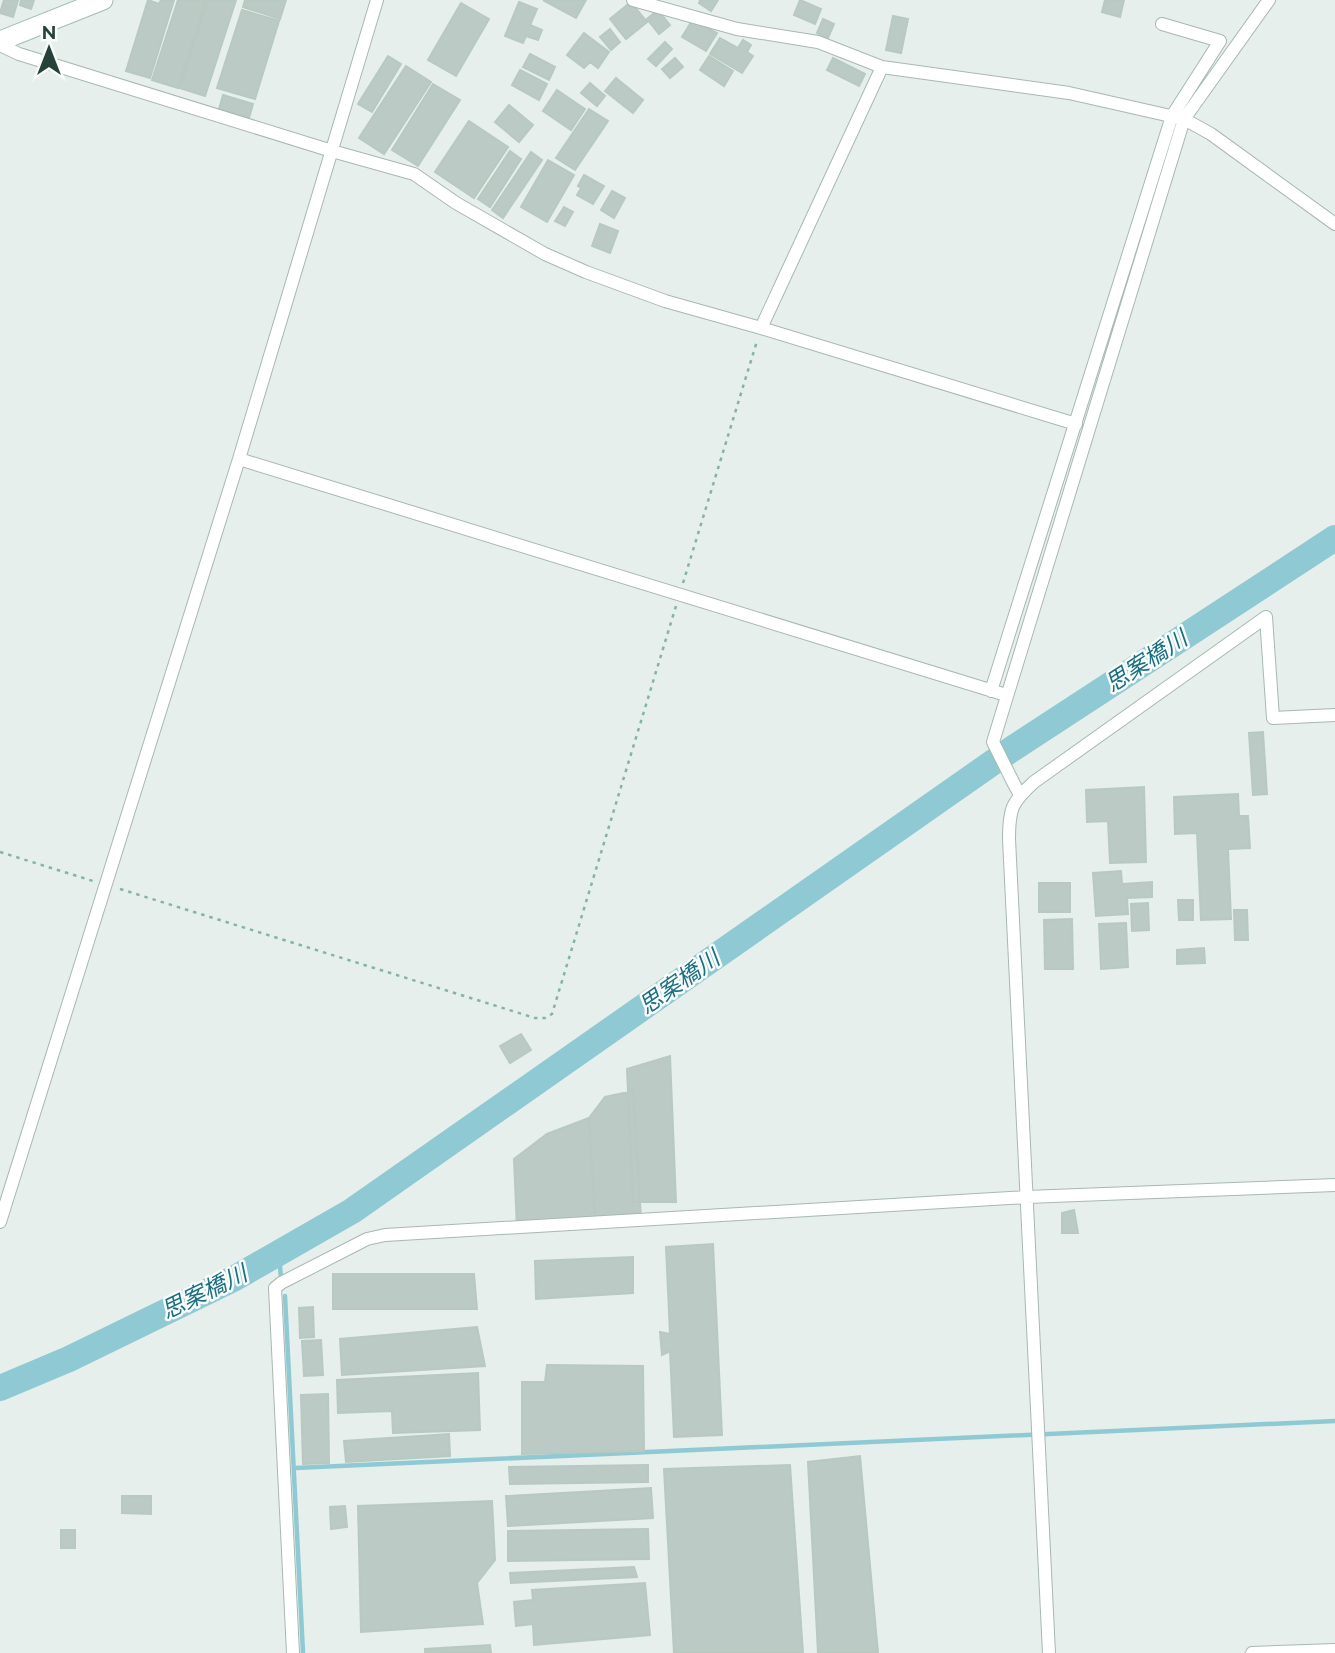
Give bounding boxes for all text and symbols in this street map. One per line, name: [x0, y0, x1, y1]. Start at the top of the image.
north arrow: [14, 14, 84, 84]
text: N: [42, 21, 56, 43]
water label: 思案橋川: [1100, 623, 1194, 697]
water label: 思案橋川: [633, 942, 727, 1019]
water label: 思案橋川: [157, 1258, 254, 1324]

